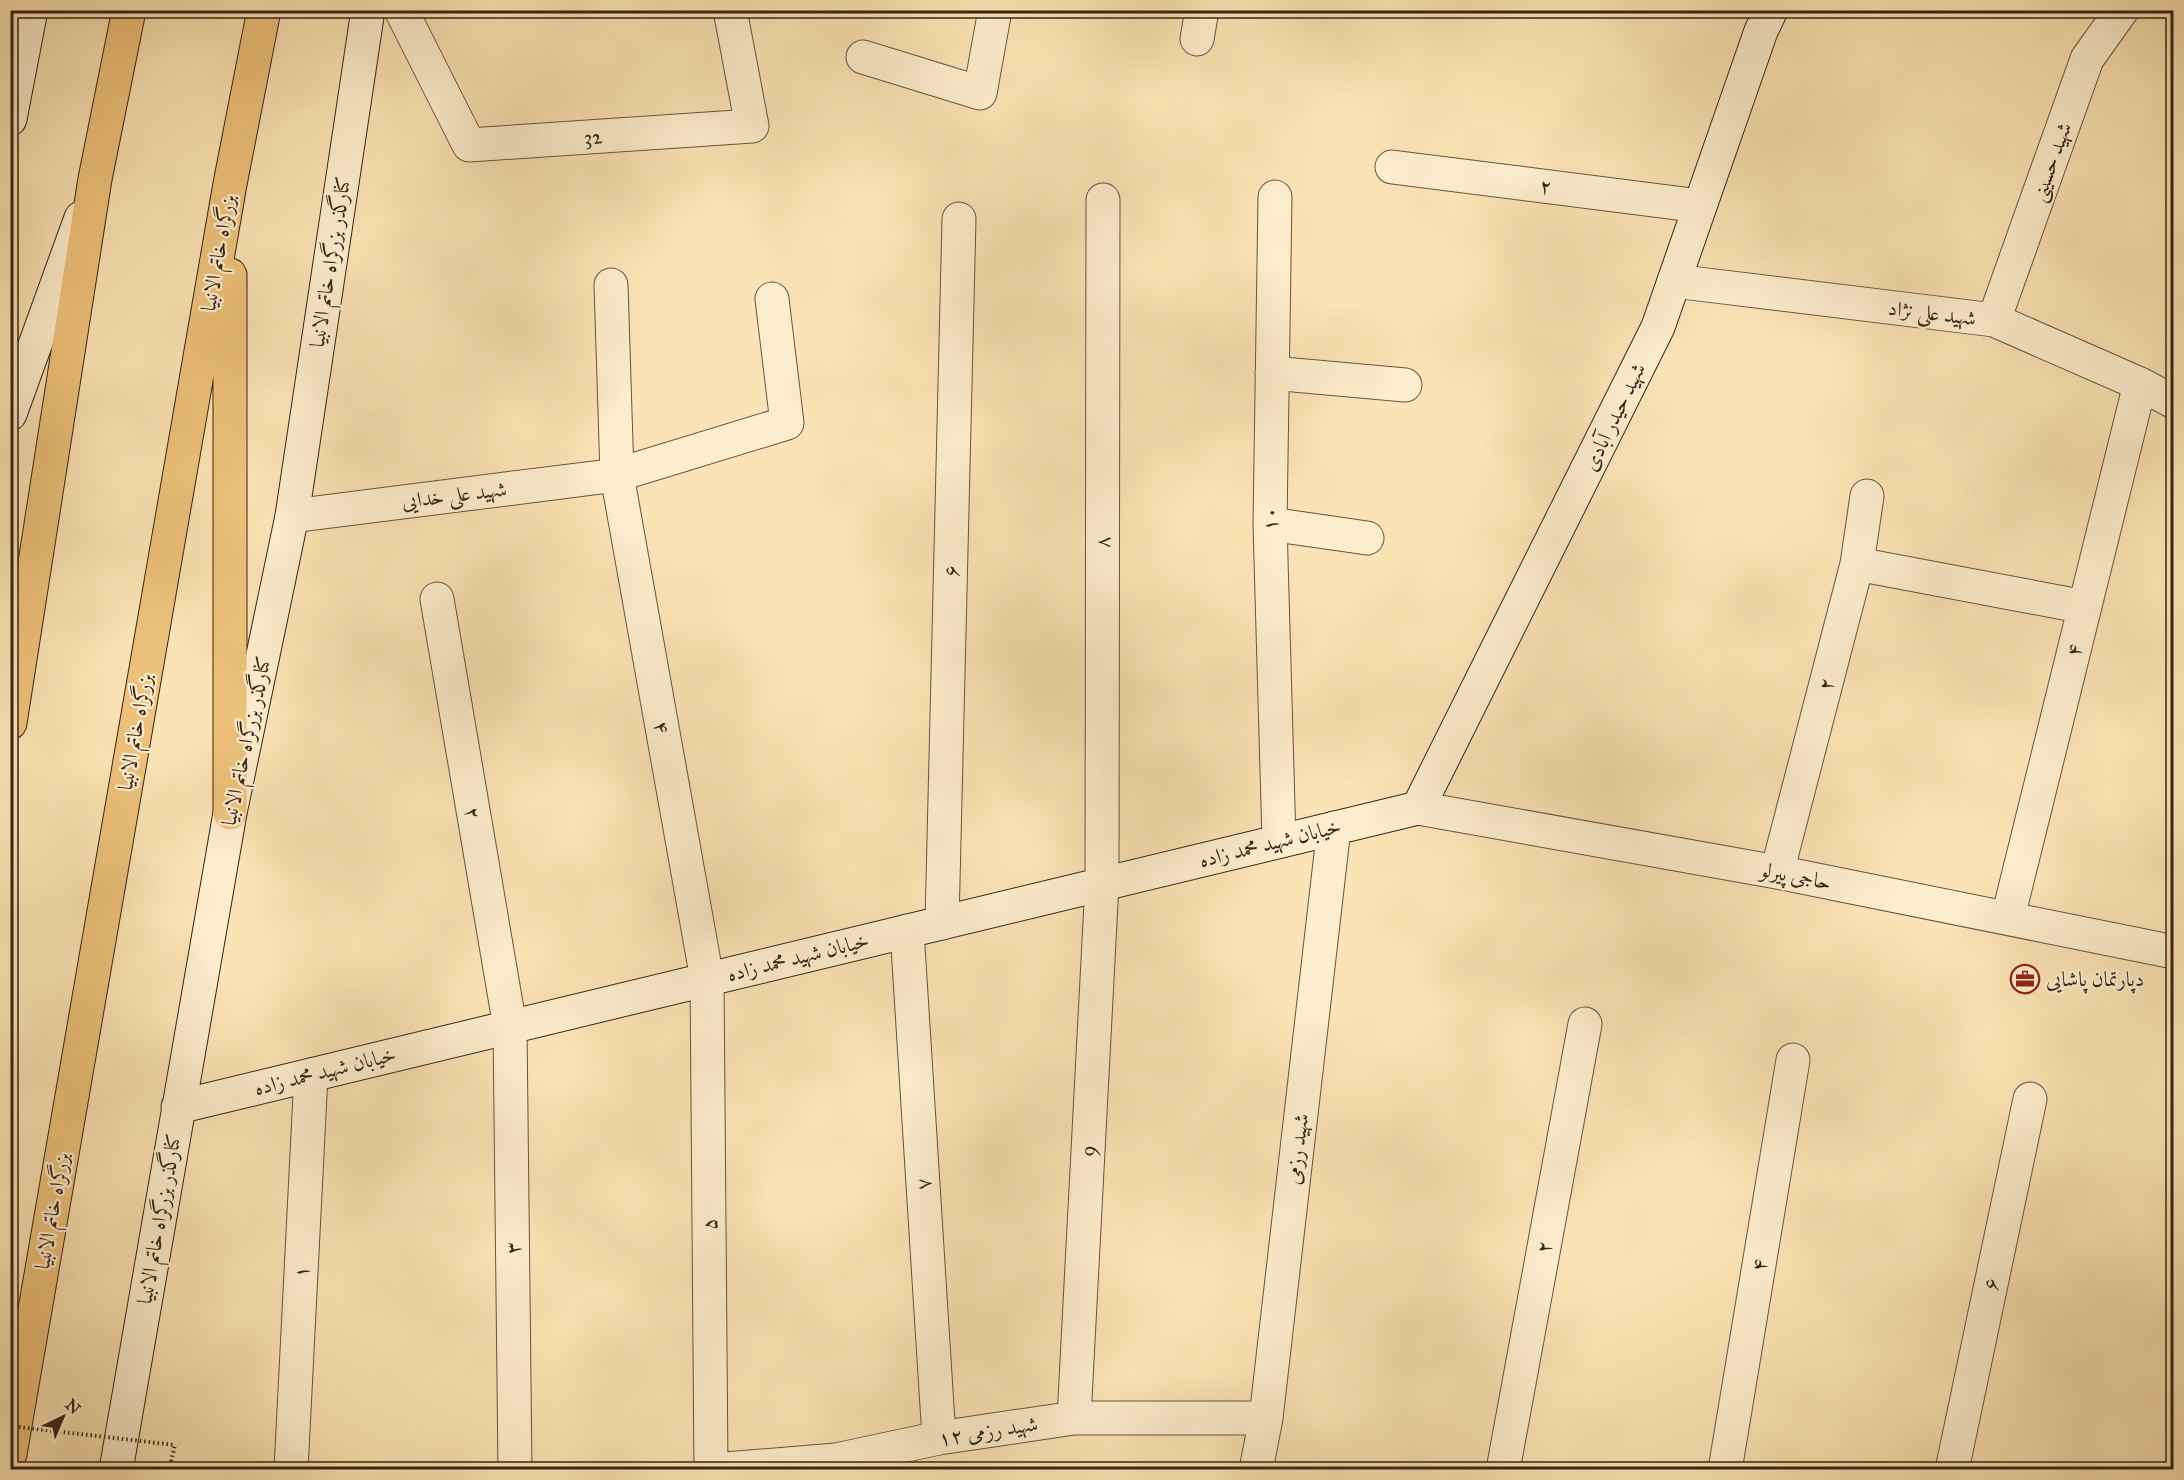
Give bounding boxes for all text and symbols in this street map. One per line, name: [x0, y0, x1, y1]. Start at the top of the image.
street label: شهید حسینی: [2025, 119, 2079, 206]
street label: 32: [583, 123, 604, 151]
street label: ۲: [1538, 172, 1554, 200]
street label: کنارگذر بزرگراه خاتم الانبیا: [302, 174, 361, 350]
street label: بزرگراه خاتم الانبیا: [194, 192, 246, 314]
street label: شهید علی نژاد: [1886, 295, 1978, 334]
street label: شهید حیدر آبادی: [1577, 359, 1652, 476]
street label: شهید علی خدایی: [400, 476, 508, 517]
street label: ۱۰: [1257, 507, 1283, 531]
street label: ۸: [1089, 536, 1115, 548]
street label: ۶: [938, 565, 964, 577]
street label: ۴: [2060, 641, 2088, 659]
street label: کنارگذر بزرگراه خاتم الانبیا: [213, 654, 282, 829]
street label: بزرگراه خاتم الانبیا: [111, 671, 163, 793]
street label: ۲: [1812, 675, 1840, 693]
street label: ۴: [648, 719, 676, 735]
street label: ۲: [459, 805, 487, 821]
street label: خیابان شهید محمد زاده: [1196, 813, 1344, 874]
street label: حاجی پیرلو: [1756, 856, 1834, 898]
street label: خیابان شهید محمد زاده: [724, 927, 872, 988]
office icon: دپارتمان پاشایی: [2009, 963, 2041, 995]
place label: دپارتمان پاشایی: [2046, 966, 2144, 994]
street label: خیابان شهید محمد زاده: [251, 1041, 399, 1102]
street label: شهید رزمی: [1280, 1112, 1315, 1186]
street label: کنارگذر بزرگراه خاتم الانبیا: [129, 1131, 192, 1307]
street label: 9: [1075, 1145, 1101, 1157]
street label: بزرگراه خاتم الانبیا: [28, 1150, 80, 1272]
street label: ۷: [910, 1177, 936, 1191]
street label: ۵: [696, 1218, 722, 1230]
street label: ۲: [1530, 1239, 1558, 1255]
street label: ۳: [500, 1242, 526, 1254]
street label: ۴: [1745, 1257, 1773, 1273]
street label: ۱: [288, 1265, 314, 1279]
street label: ۶: [1977, 1275, 2005, 1293]
north arrow: [33, 1387, 93, 1447]
text: N: [62, 1395, 85, 1418]
street label: شهید رزمی ۱۲: [936, 1410, 1040, 1453]

